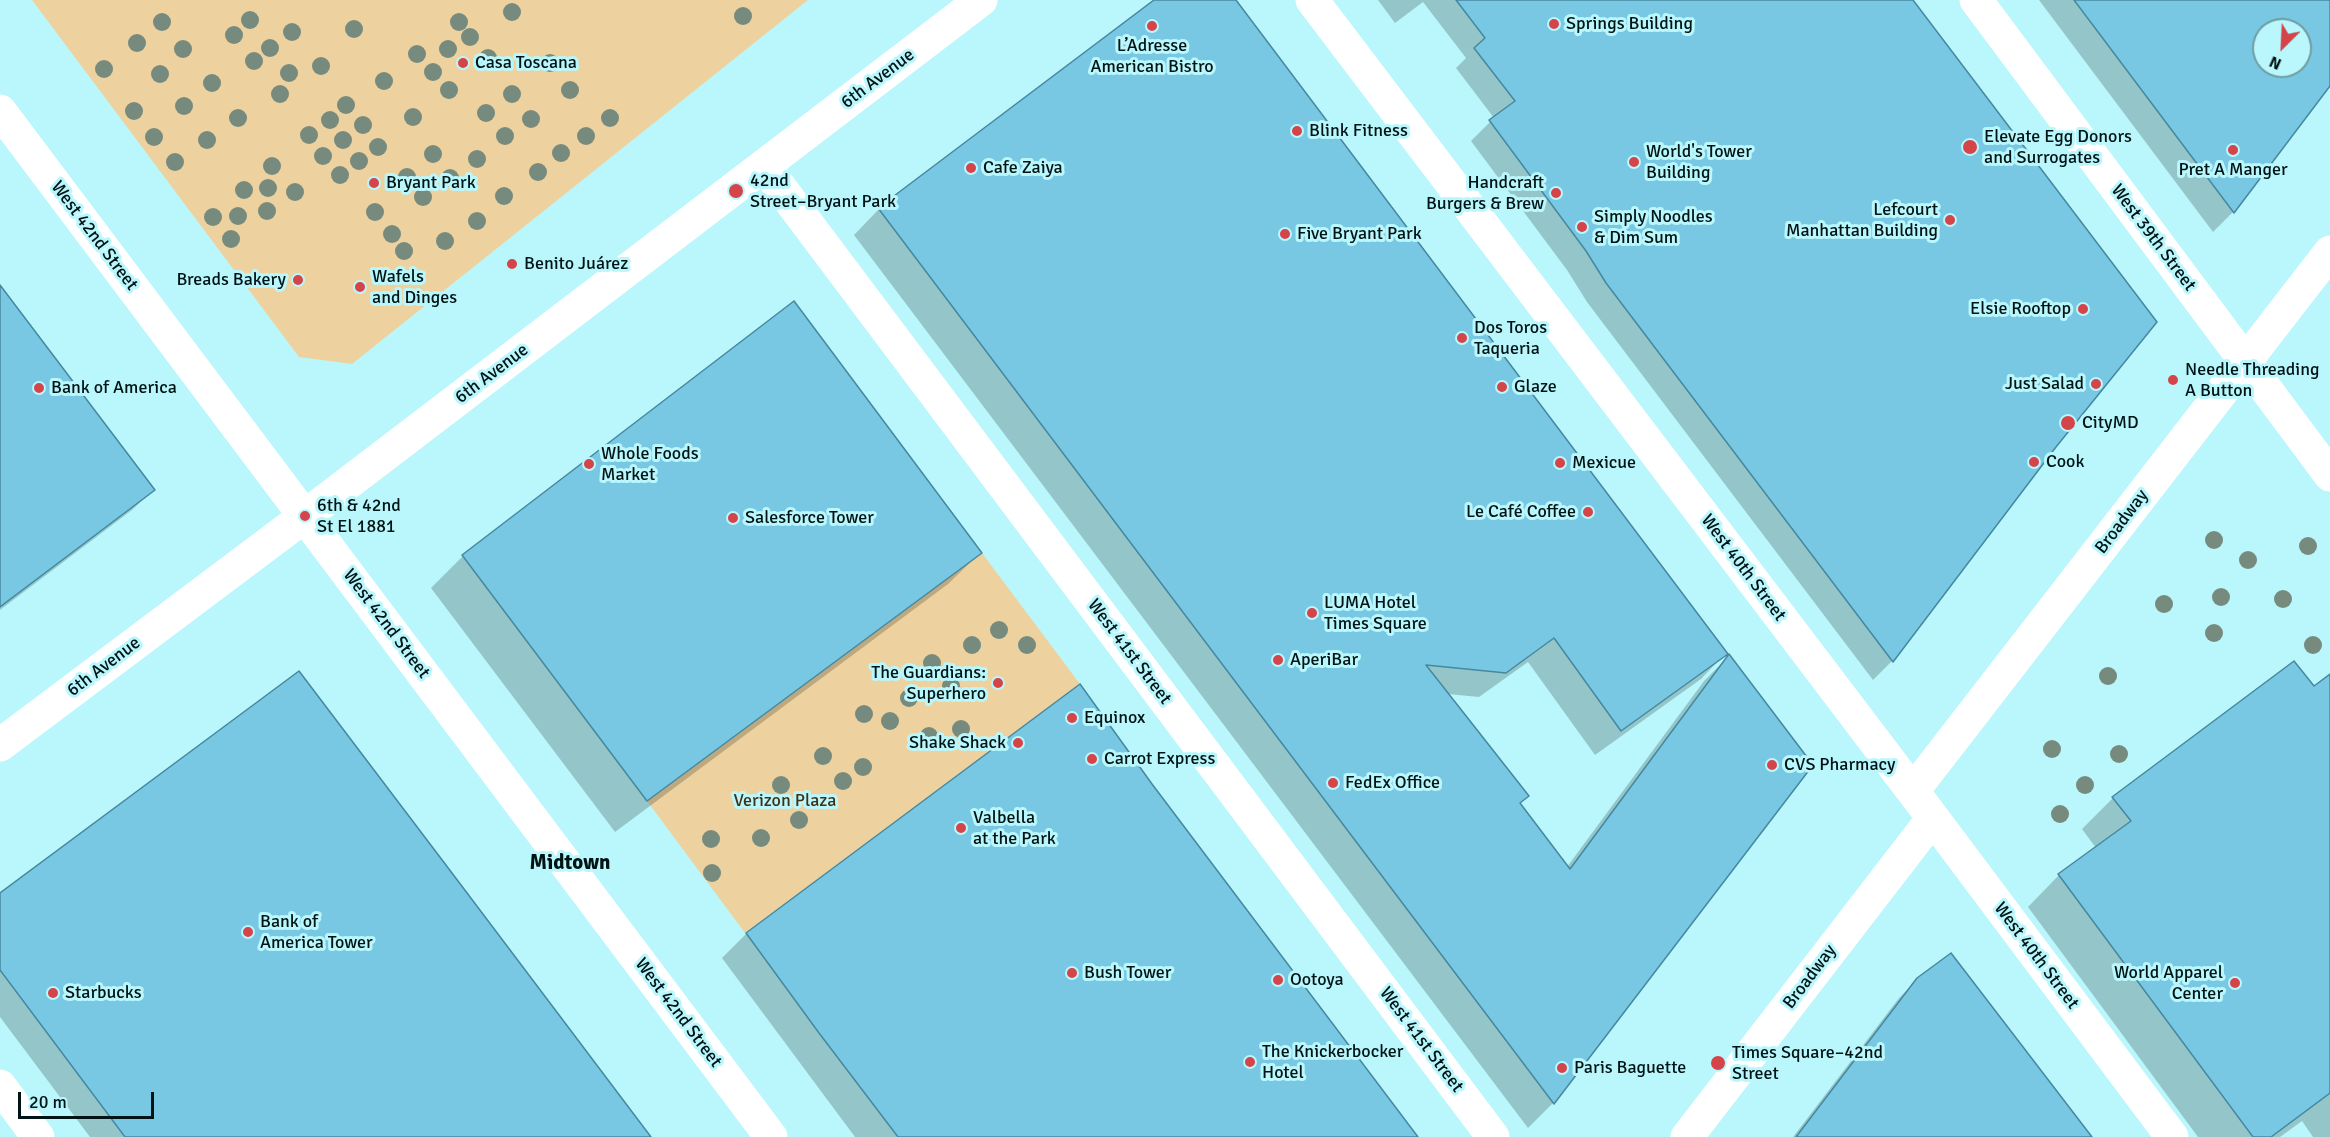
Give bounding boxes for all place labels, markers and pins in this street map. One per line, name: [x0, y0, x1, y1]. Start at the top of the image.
place label: Springs Building: [1566, 13, 1693, 35]
marker: Springs Building: [1547, 17, 1561, 31]
marker: L’Adresse American Bistro: [1145, 19, 1159, 33]
place label: L’Adresse American Bistro: [1090, 35, 1214, 78]
place label: Casa Toscana: [475, 52, 577, 74]
marker: Casa Toscana: [456, 56, 470, 70]
place label: Blink Fitness: [1309, 120, 1408, 142]
marker: Blink Fitness: [1290, 124, 1304, 138]
place label: Elevate Egg Donors and Surrogates: [1984, 126, 2132, 168]
marker: Elevate Egg Donors and Surrogates: [1961, 138, 1979, 156]
place label: World's Tower Building: [1646, 141, 1752, 184]
marker: Pret A Manger: [2226, 143, 2240, 157]
marker: World's Tower Building: [1627, 155, 1641, 169]
place label: Cafe Zaiya: [983, 157, 1063, 179]
place label: Pret A Manger: [2178, 159, 2288, 181]
marker: Cafe Zaiya: [964, 161, 978, 175]
place label: 42nd Street–Bryant Park: [750, 170, 896, 213]
place label: Bryant Park: [386, 172, 476, 194]
place label: Handcraft Burgers & Brew: [1426, 172, 1544, 214]
marker: Bryant Park: [367, 176, 381, 190]
marker: 42nd Street–Bryant Park: [727, 182, 745, 200]
marker: Handcraft Burgers & Brew: [1549, 186, 1563, 200]
place label: Lefcourt Manhattan Building: [1786, 199, 1938, 242]
place label: Simply Noodles & Dim Sum: [1594, 206, 1713, 248]
marker: Lefcourt Manhattan Building: [1943, 213, 1957, 227]
marker: Simply Noodles & Dim Sum: [1575, 220, 1589, 234]
place label: Five Bryant Park: [1297, 223, 1422, 245]
marker: Five Bryant Park: [1278, 227, 1292, 241]
place label: Benito Juárez: [524, 253, 628, 275]
marker: Benito Juárez: [505, 257, 519, 271]
place label: Wafels and Dinges: [372, 266, 457, 308]
place label: Breads Bakery: [176, 269, 286, 291]
marker: Breads Bakery: [291, 273, 305, 287]
marker: Wafels and Dinges: [353, 280, 367, 294]
place label: Elsie Rooftop: [1970, 298, 2071, 320]
marker: Elsie Rooftop: [2076, 302, 2090, 316]
place label: Dos Toros Taqueria: [1474, 317, 1547, 360]
marker: Dos Toros Taqueria: [1455, 331, 1469, 345]
place label: Needle Threading A Button: [2185, 359, 2320, 401]
place label: Just Salad: [2005, 373, 2084, 395]
marker: Needle Threading A Button: [2166, 373, 2180, 387]
place label: Glaze: [1514, 376, 1557, 398]
place label: Bank of America: [51, 377, 177, 399]
marker: Just Salad: [2089, 377, 2103, 391]
marker: Glaze: [1495, 380, 1509, 394]
marker: Bank of America: [32, 381, 46, 395]
place label: CityMD: [2082, 412, 2139, 434]
marker: CityMD: [2059, 414, 2077, 432]
place label: Whole Foods Market: [601, 443, 699, 486]
place label: Cook: [2046, 451, 2084, 473]
place label: Mexicue: [1572, 452, 1636, 474]
marker: Cook: [2027, 455, 2041, 469]
marker: Mexicue: [1553, 456, 1567, 470]
marker: Whole Foods Market: [582, 457, 596, 471]
place label: 6th & 42nd St El 1881: [317, 495, 401, 538]
place label: Le Café Coffee: [1466, 501, 1576, 523]
marker: Le Café Coffee: [1581, 505, 1595, 519]
place label: Salesforce Tower: [745, 507, 874, 529]
marker: 6th & 42nd St El 1881: [298, 509, 312, 523]
marker: Salesforce Tower: [726, 511, 740, 525]
place label: LUMA Hotel Times Square: [1324, 592, 1427, 634]
marker: LUMA Hotel Times Square: [1305, 606, 1319, 620]
place label: AperiBar: [1290, 649, 1358, 671]
marker: AperiBar: [1271, 653, 1285, 667]
place label: The Guardians: Superhero: [871, 662, 986, 704]
marker: The Guardians: Superhero: [991, 676, 1005, 690]
place label: Equinox: [1084, 707, 1145, 729]
marker: Equinox: [1065, 711, 1079, 725]
place label: Shake Shack: [909, 732, 1006, 754]
marker: Shake Shack: [1011, 736, 1025, 750]
place label: Carrot Express: [1104, 748, 1215, 770]
marker: Carrot Express: [1085, 752, 1099, 766]
place label: CVS Pharmacy: [1784, 754, 1895, 776]
marker: CVS Pharmacy: [1765, 758, 1779, 772]
place label: FedEx Office: [1345, 772, 1440, 794]
marker: FedEx Office: [1326, 776, 1340, 790]
place label: Valbella at the Park: [973, 807, 1056, 850]
marker: Valbella at the Park: [954, 821, 968, 835]
place label: Bank of America Tower: [260, 911, 373, 954]
marker: Bank of America Tower: [241, 925, 255, 939]
place label: Bush Tower: [1084, 962, 1171, 984]
place label: World Apparel Center: [2114, 962, 2223, 1004]
marker: Bush Tower: [1065, 966, 1079, 980]
place label: Ootoya: [1290, 969, 1344, 991]
marker: Ootoya: [1271, 973, 1285, 987]
marker: World Apparel Center: [2228, 976, 2242, 990]
place label: Starbucks: [65, 982, 142, 1004]
marker: Starbucks: [46, 986, 60, 1000]
place label: The Knickerbocker Hotel: [1262, 1041, 1403, 1084]
place label: Times Square–42nd Street: [1732, 1042, 1883, 1084]
marker: Times Square–42nd Street: [1709, 1054, 1727, 1072]
marker: The Knickerbocker Hotel: [1243, 1055, 1257, 1069]
place label: Paris Baguette: [1574, 1057, 1686, 1079]
marker: Paris Baguette: [1555, 1061, 1569, 1075]

